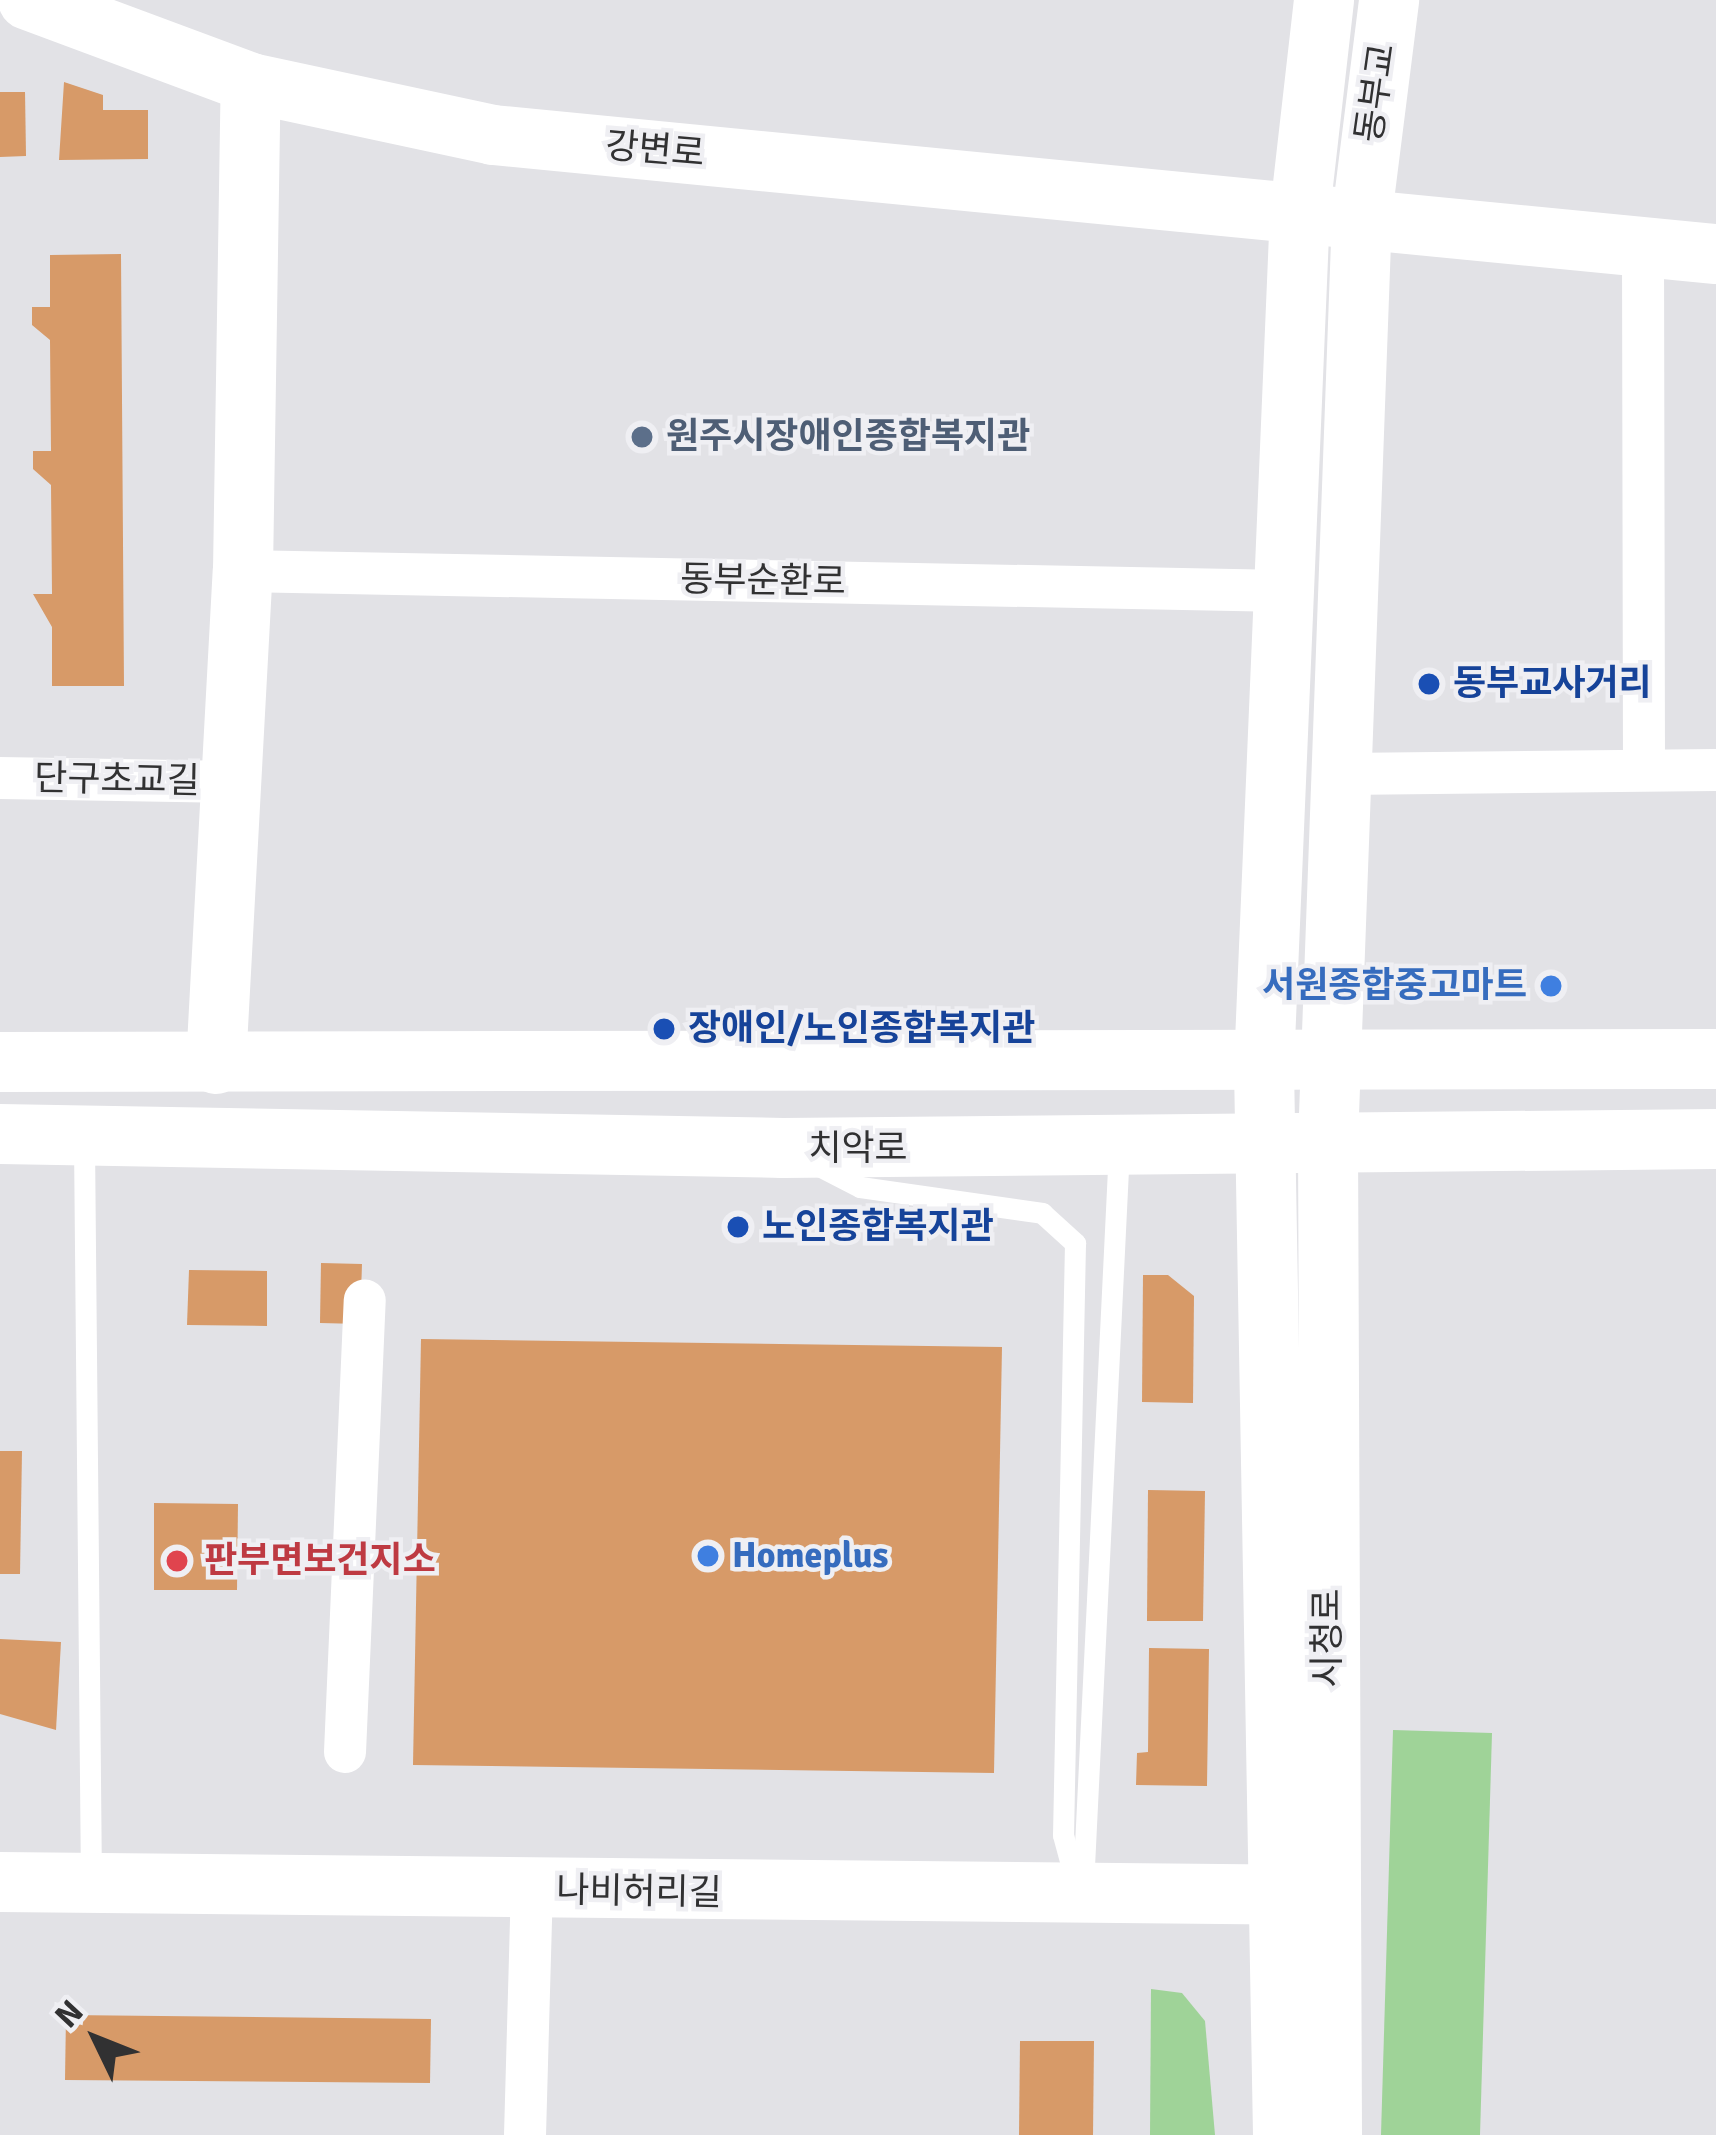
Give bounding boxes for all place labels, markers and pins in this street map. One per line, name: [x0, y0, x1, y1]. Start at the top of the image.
place label: 원주시장애인종합복지관: [666, 415, 1030, 459]
marker: 원주시장애인종합복지관: [629, 424, 655, 450]
place label: 동부교사거리: [1453, 662, 1652, 706]
marker: 동부교사거리: [1416, 671, 1442, 697]
place label: 서원종합중고마트: [1262, 964, 1527, 1008]
marker: 서원종합중고마트: [1538, 973, 1564, 999]
place label: 장애인/노인종합복지관: [688, 1007, 1035, 1051]
marker: 장애인/노인종합복지관: [651, 1016, 677, 1042]
place label: 노인종합복지관: [762, 1205, 994, 1249]
marker: 노인종합복지관: [725, 1214, 751, 1240]
place label: Homeplus: [732, 1534, 888, 1578]
place label: 판부면보건지소: [204, 1539, 436, 1583]
marker: Homeplus: [695, 1543, 721, 1569]
marker: 판부면보건지소: [161, 1545, 193, 1577]

